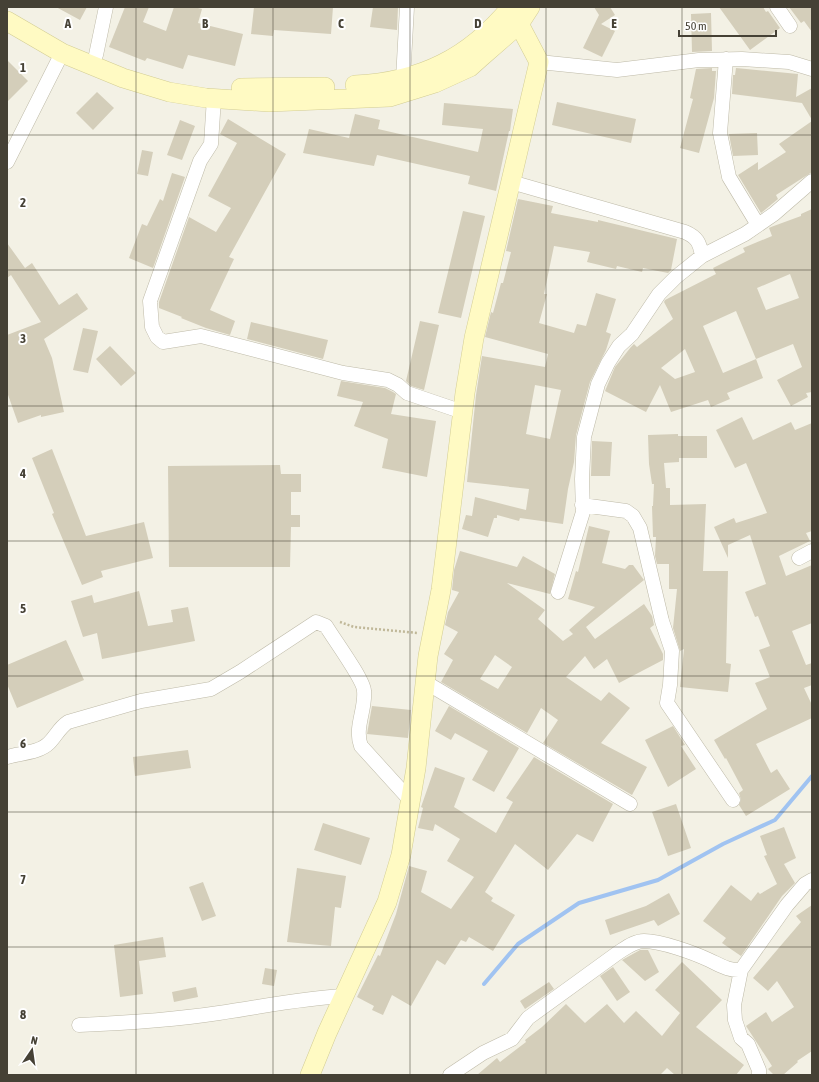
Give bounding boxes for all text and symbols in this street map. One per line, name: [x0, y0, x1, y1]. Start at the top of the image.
scale bar: [679, 12, 776, 38]
text: A: [64, 16, 72, 31]
text: B: [202, 16, 209, 31]
text: C: [338, 16, 344, 31]
text: D: [474, 16, 482, 31]
text: E: [611, 16, 617, 31]
text: 50 m: [685, 19, 707, 33]
text: 1: [20, 60, 26, 75]
text: 2: [20, 195, 26, 210]
text: 3: [20, 331, 26, 346]
text: 4: [19, 466, 26, 481]
text: 5: [20, 601, 26, 616]
text: 6: [20, 736, 26, 751]
text: 7: [20, 872, 26, 887]
text: 8: [20, 1007, 26, 1022]
north arrow: [12, 1030, 52, 1070]
text: N: [30, 1034, 39, 1047]

